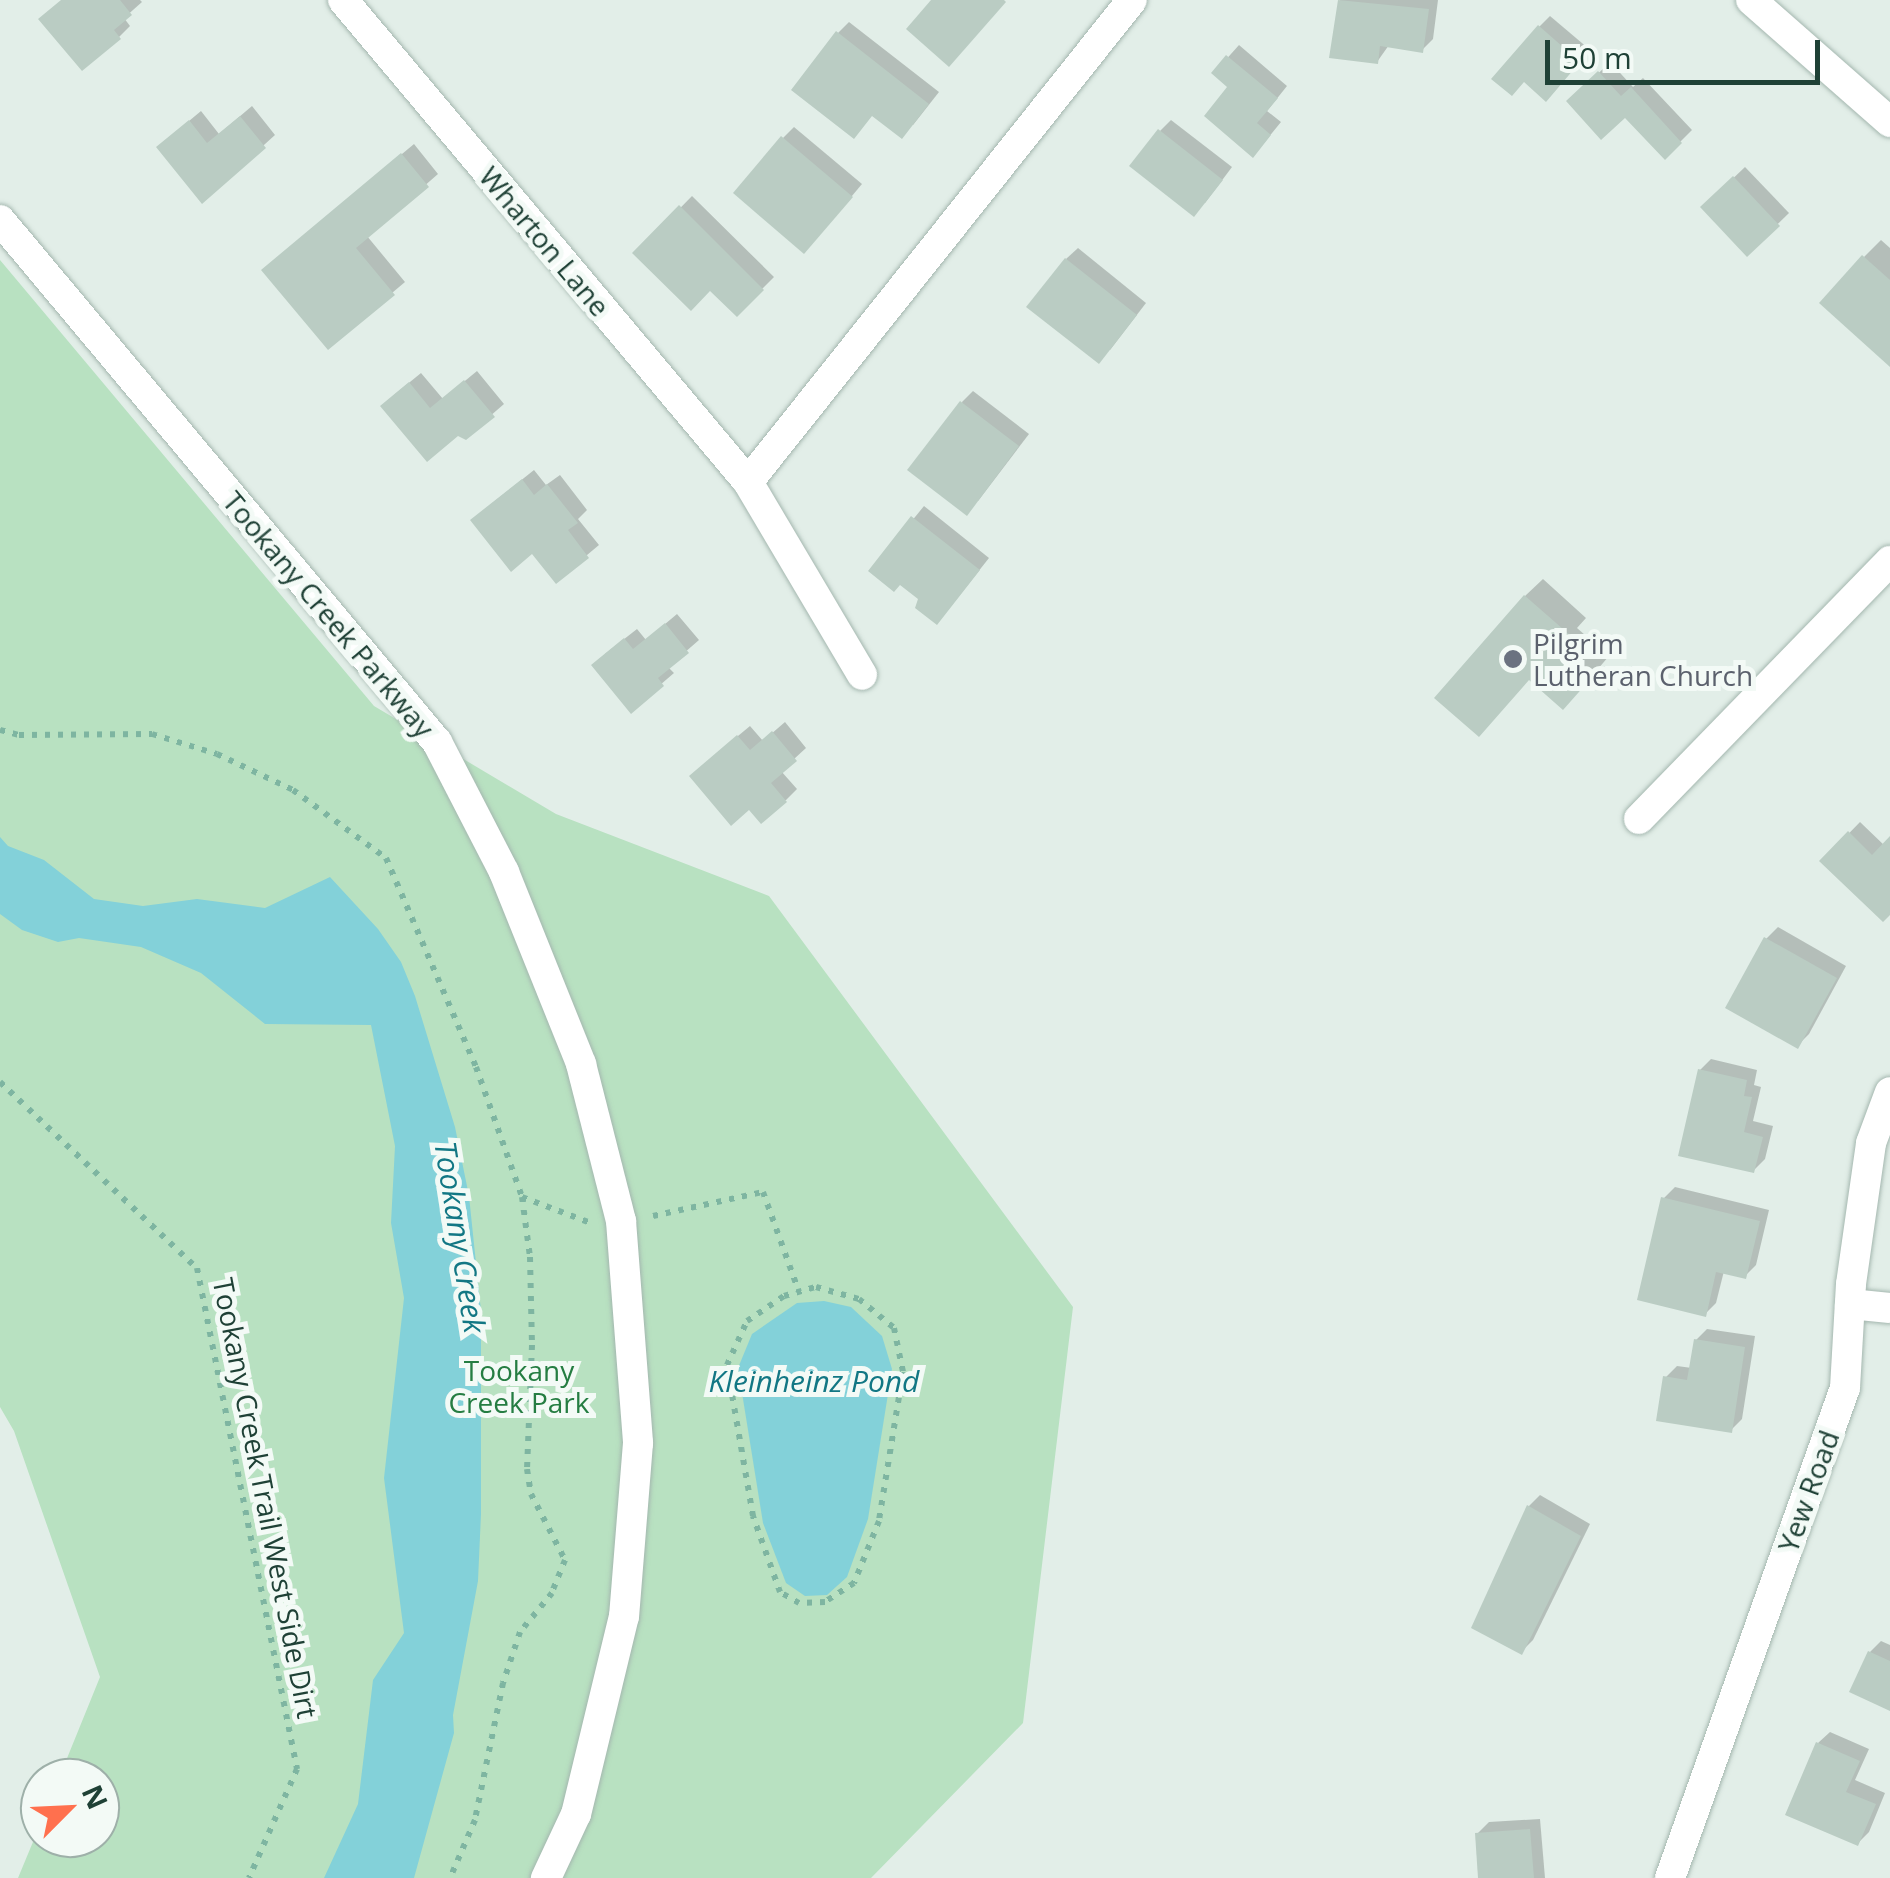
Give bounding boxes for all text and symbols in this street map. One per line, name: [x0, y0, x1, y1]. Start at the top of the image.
scale bar: [1550, 20, 1825, 82]
text: 50 m: [1562, 37, 1632, 78]
street label: Wharton Lane: [473, 160, 617, 322]
street label: Tookany Creek Parkway: [216, 484, 442, 744]
place label: Pilgrim Lutheran Church: [1533, 626, 1753, 692]
marker: Pilgrim Lutheran Church: [1502, 648, 1524, 670]
water label: Tookany Creek: [427, 1139, 493, 1335]
street label: Tookany Creek Trail West Side Dirt: [207, 1275, 325, 1721]
park label: Tookany Creek Park: [448, 1353, 590, 1419]
water label: Kleinheinz Pond: [709, 1363, 919, 1399]
street label: Yew Road: [1770, 1426, 1846, 1556]
north arrow: [20, 1758, 120, 1858]
text: N: [74, 1778, 118, 1815]

